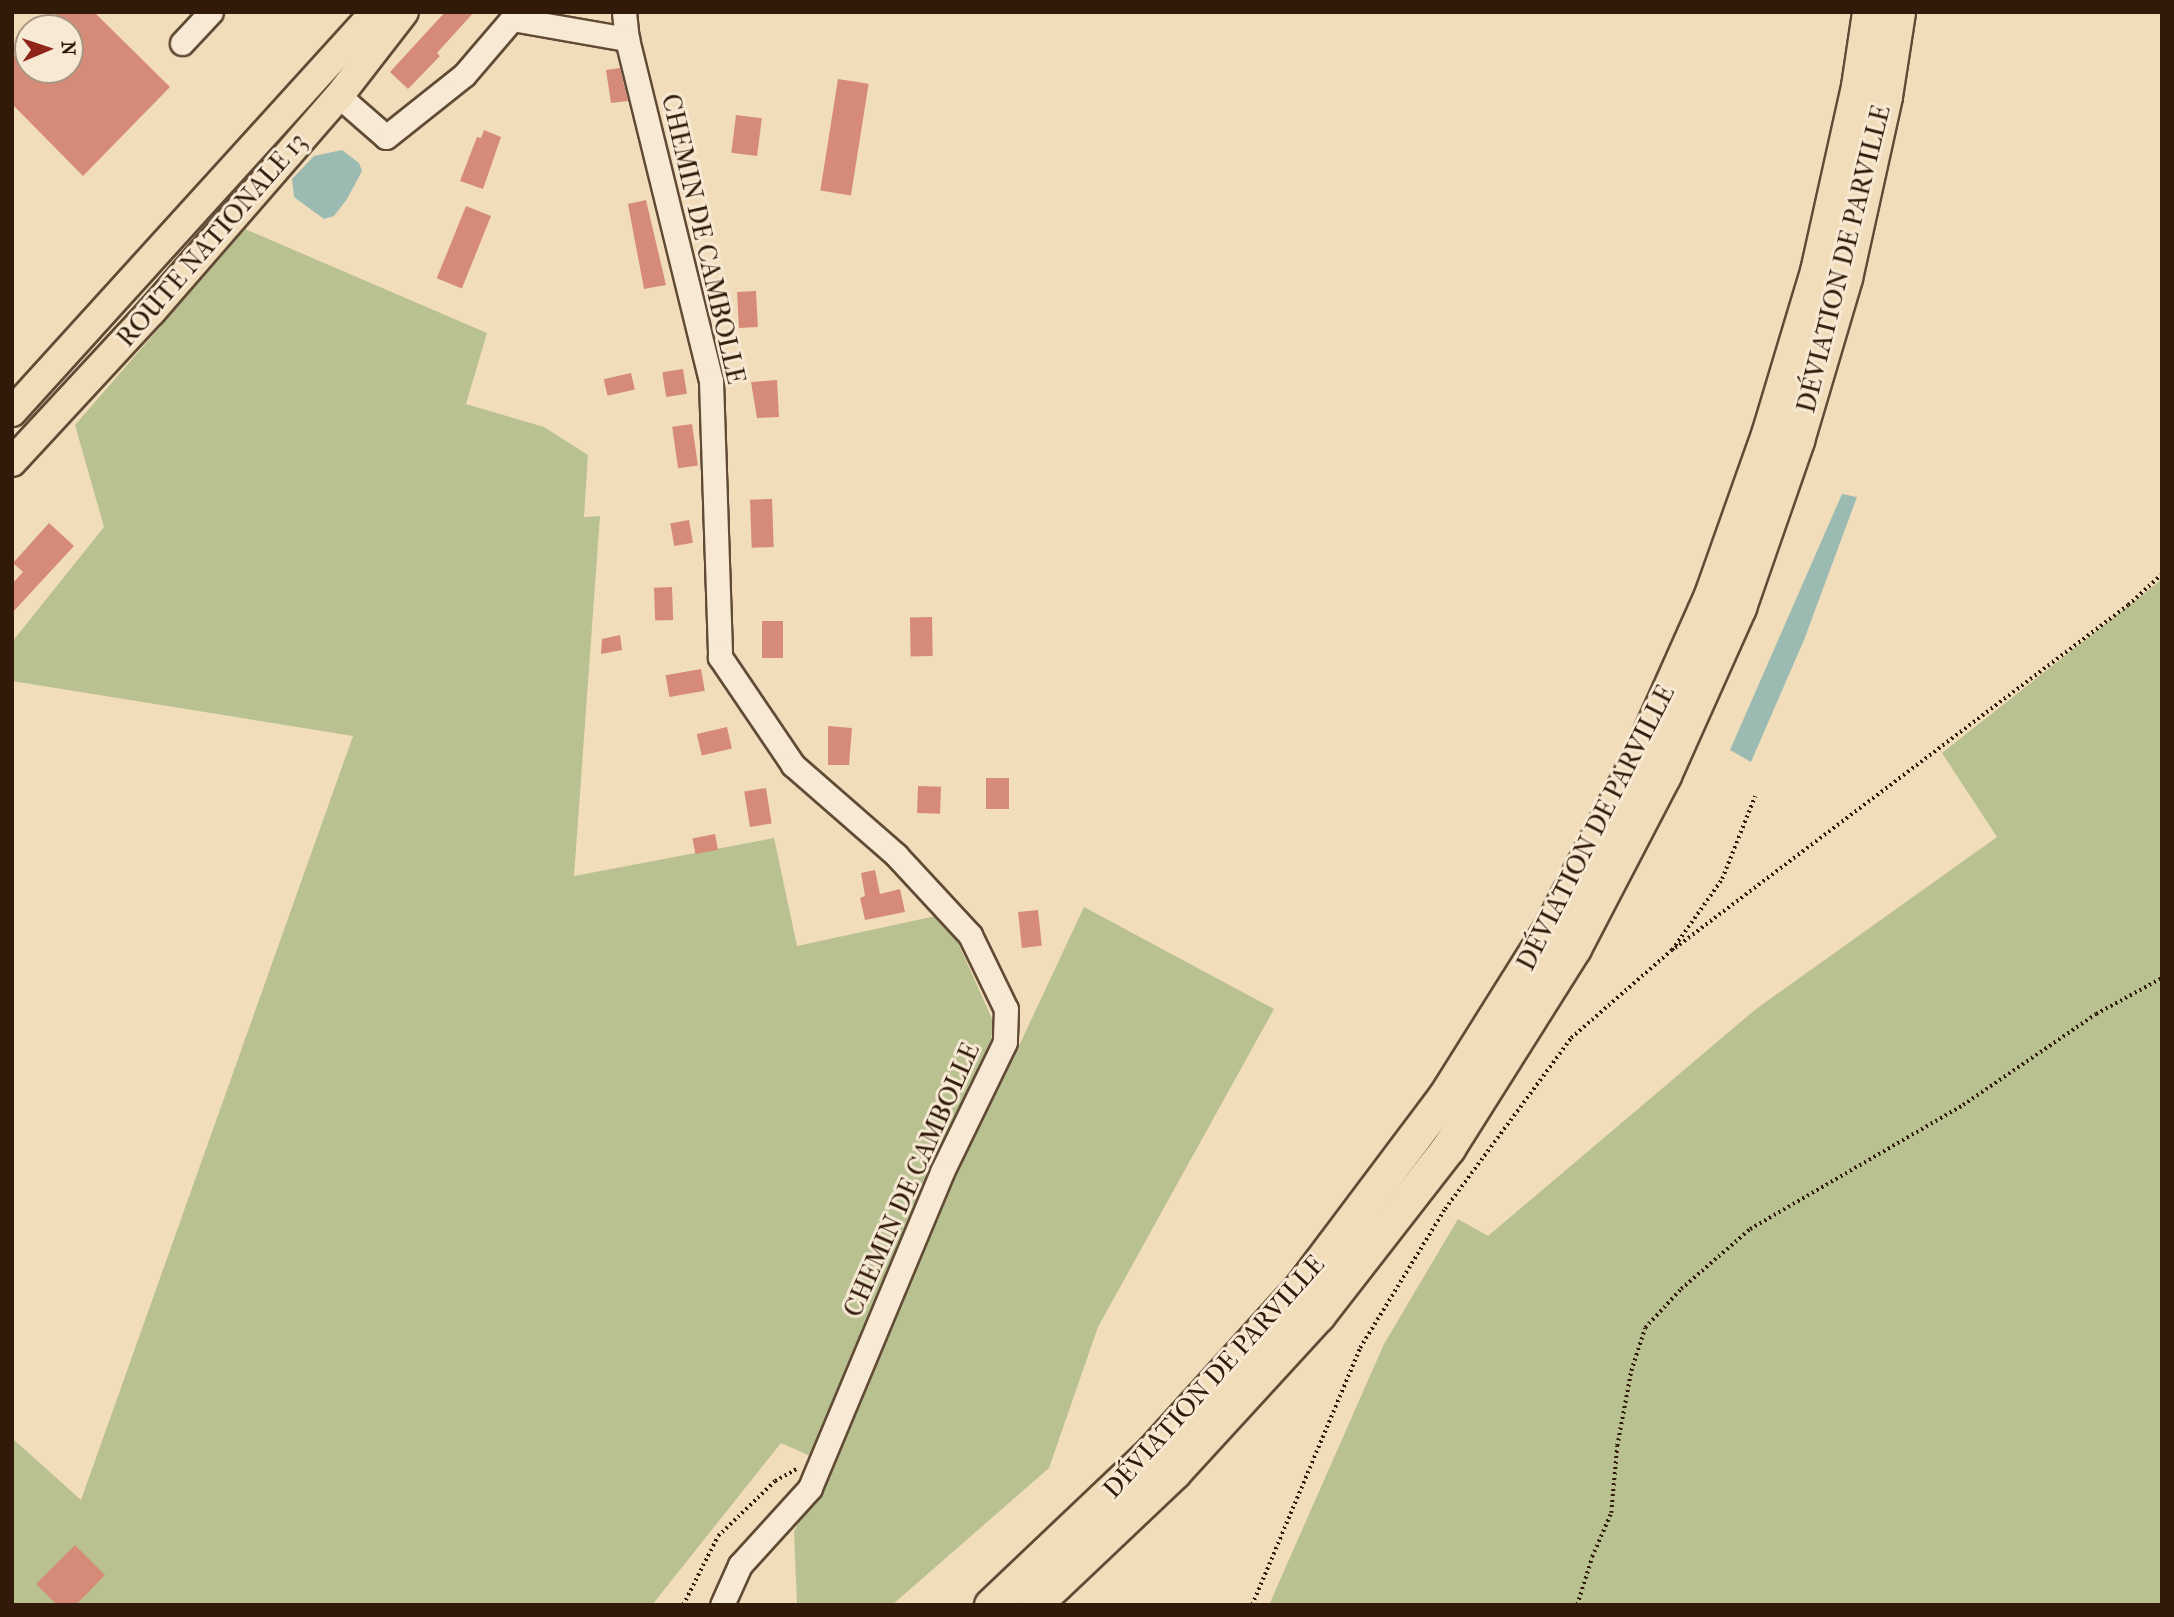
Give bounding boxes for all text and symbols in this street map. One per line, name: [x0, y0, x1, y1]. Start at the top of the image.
north arrow: [14, 14, 84, 84]
text: N: [57, 41, 79, 56]
street label: CHEMIN DE CAMBOLLE: [654, 91, 752, 387]
street label: DÉVIATION DE PARVILLE: [1791, 102, 1897, 416]
street label: ROUTE NATIONALE 13: [110, 127, 314, 353]
street label: DÉVIATION DE PARVILLE: [1510, 680, 1682, 976]
street label: CHEMIN DE CAMBOLLE: [837, 1038, 987, 1322]
street label: DÉVIATION DE PARVILLE: [1097, 1249, 1331, 1505]

